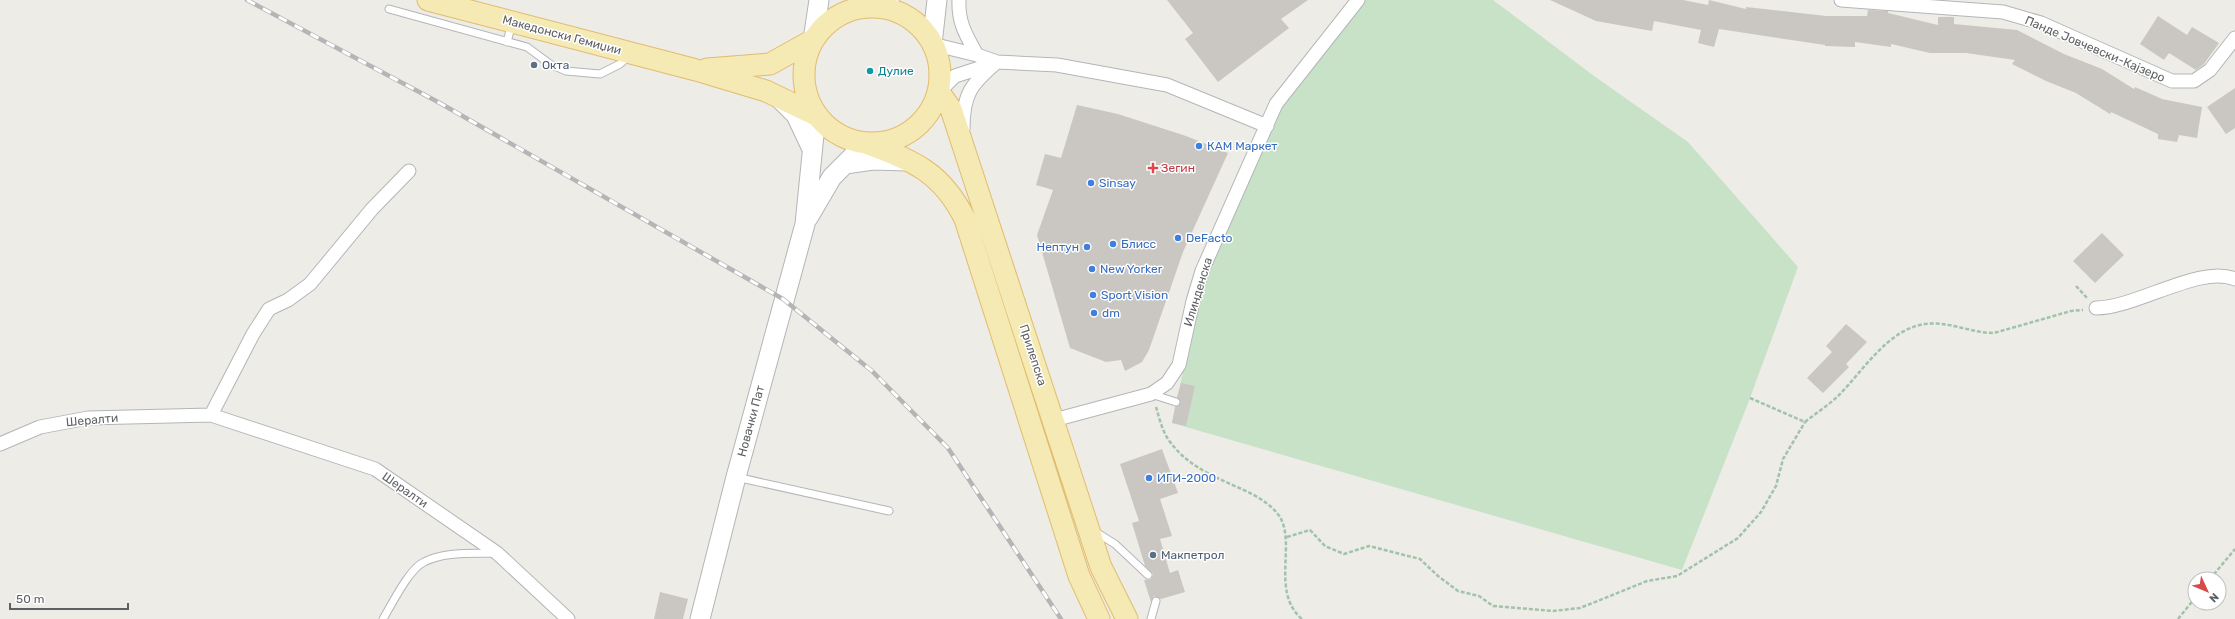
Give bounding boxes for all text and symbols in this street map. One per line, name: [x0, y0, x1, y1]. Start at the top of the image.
street label: Македонски Гемиџии: [501, 12, 623, 58]
street label: Панде Јовчевски-Кајзеро: [2023, 13, 2167, 85]
place label: Окта: [542, 58, 569, 72]
marker: Окта: [529, 60, 539, 70]
place label: Дулие: [878, 64, 914, 78]
marker: Дулие: [865, 66, 875, 76]
place label: КАМ Маркет: [1207, 139, 1278, 153]
marker: КАМ Маркет: [1194, 141, 1204, 151]
place label: Зегин: [1161, 161, 1195, 175]
marker: Зегин: [1148, 163, 1158, 173]
place label: Sinsay: [1099, 176, 1136, 190]
marker: Sinsay: [1086, 178, 1096, 188]
place label: DeFacto: [1186, 231, 1233, 245]
marker: DeFacto: [1173, 233, 1183, 243]
place label: Блисс: [1121, 237, 1157, 251]
marker: Блисс: [1108, 239, 1118, 249]
place label: Нептун: [1037, 240, 1079, 254]
marker: Нептун: [1082, 242, 1092, 252]
street label: Илинденска: [1181, 256, 1215, 328]
place label: New Yorker: [1100, 262, 1163, 276]
marker: New Yorker: [1087, 264, 1097, 274]
place label: Sport Vision: [1101, 288, 1168, 302]
marker: Sport Vision: [1088, 290, 1098, 300]
place label: dm: [1102, 306, 1120, 320]
marker: dm: [1089, 308, 1099, 318]
street label: Прилепска: [1017, 323, 1049, 387]
street label: Новачки Пат: [735, 384, 767, 458]
street label: Шералти: [65, 411, 119, 429]
street label: Шералти: [380, 469, 430, 511]
place label: ИГИ-2000: [1157, 471, 1216, 485]
marker: ИГИ-2000: [1144, 473, 1154, 483]
place label: Макпетрол: [1161, 548, 1224, 562]
marker: Макпетрол: [1148, 550, 1158, 560]
north arrow: [2187, 571, 2227, 611]
scale bar: [10, 585, 128, 611]
text: N: [2206, 590, 2221, 605]
text: 50 m: [16, 592, 44, 606]

